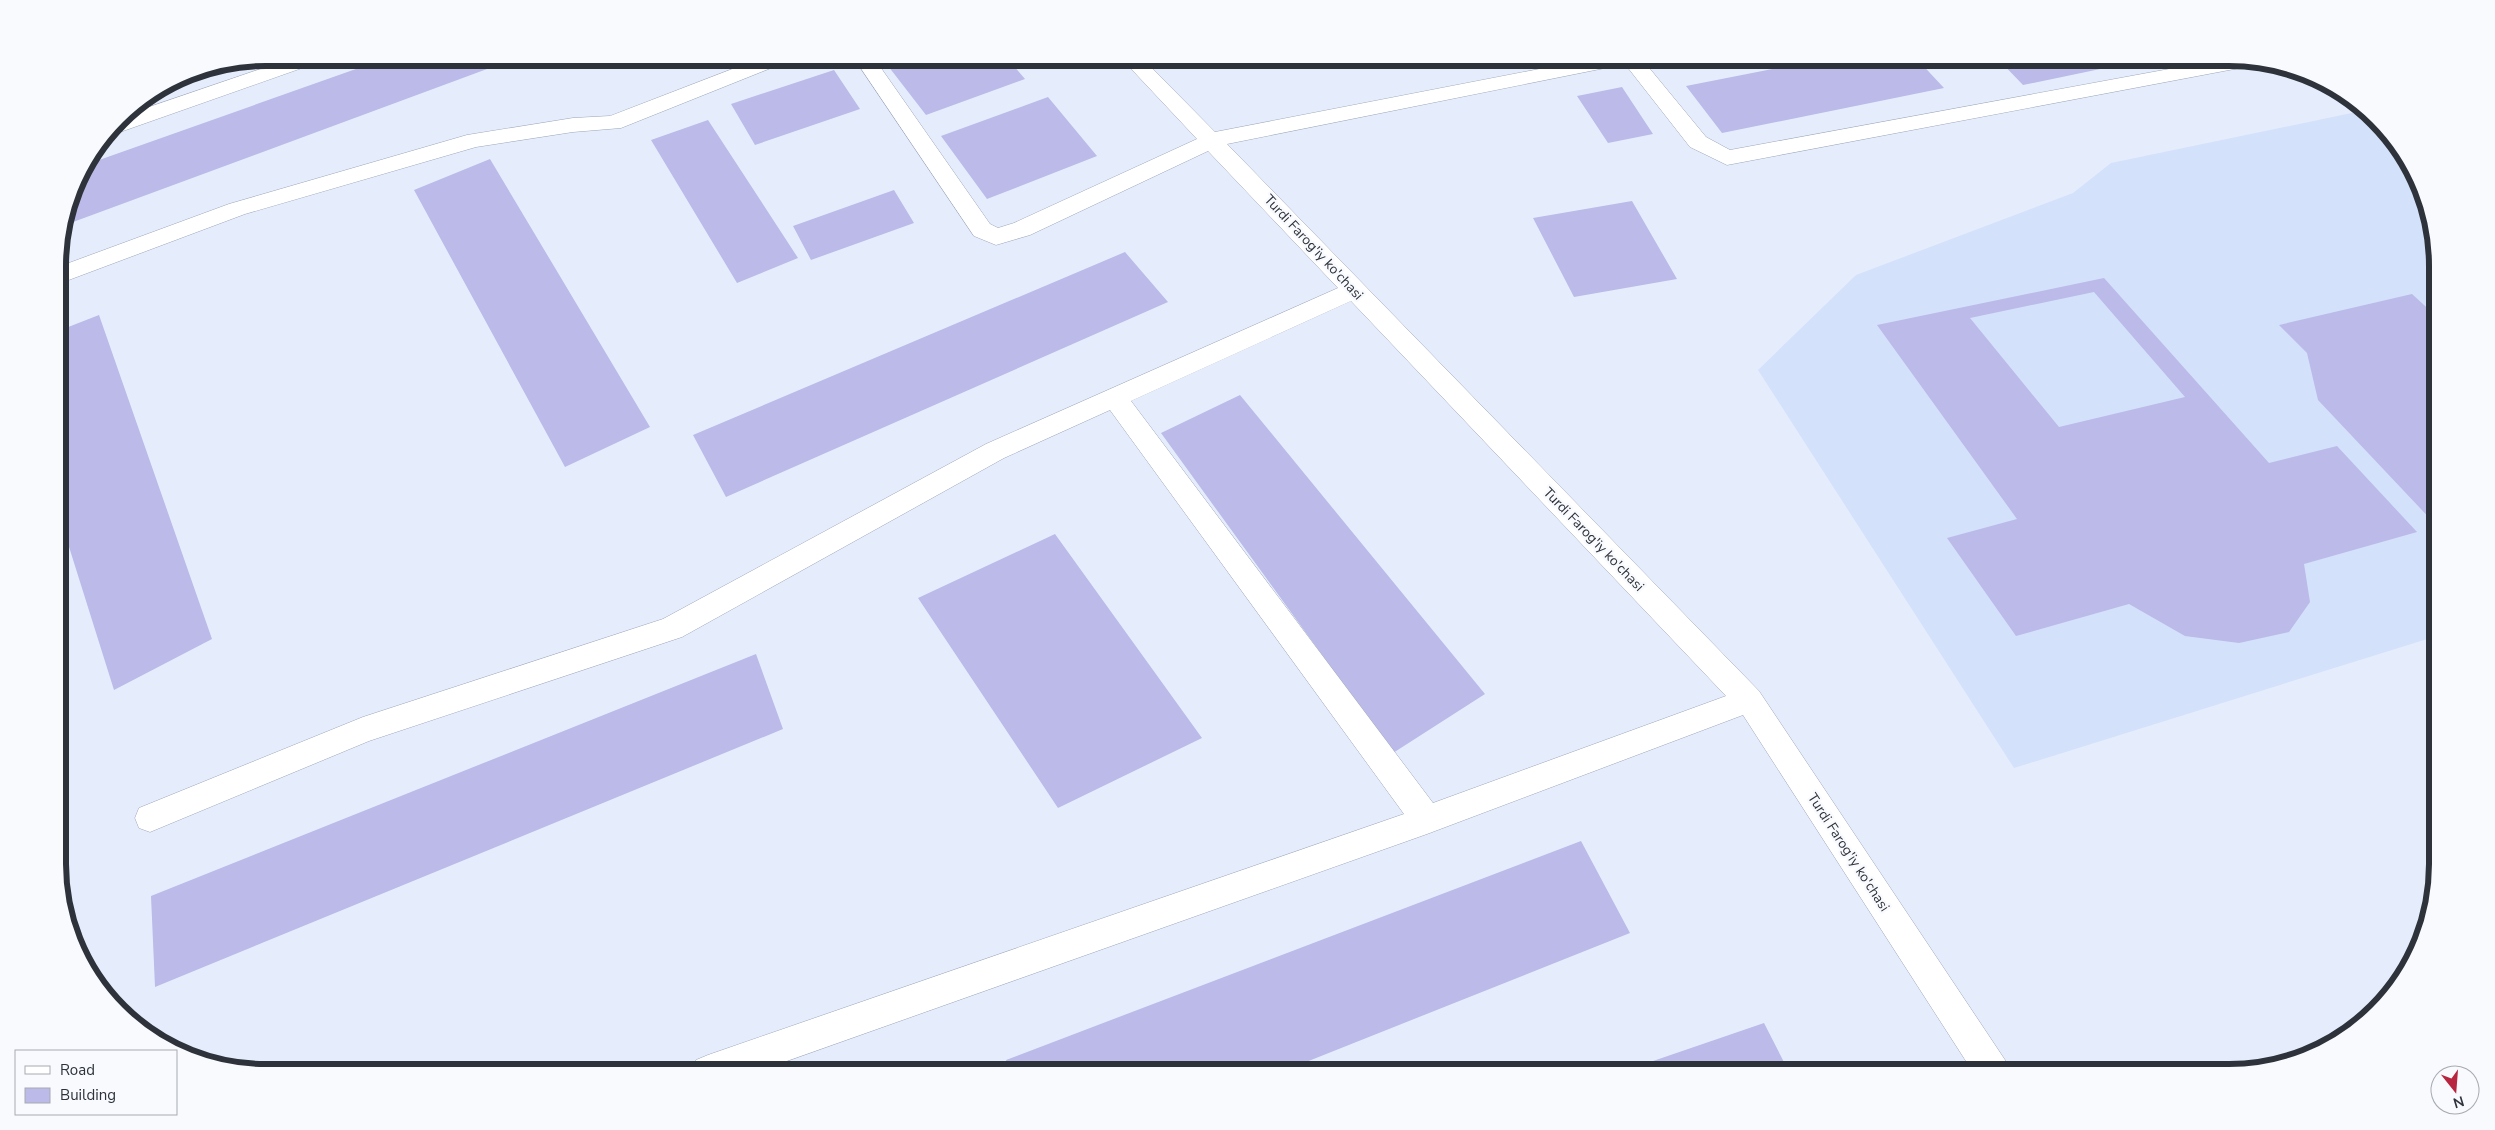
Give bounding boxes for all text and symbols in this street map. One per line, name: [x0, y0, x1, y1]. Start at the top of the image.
street label: Turdi Farog'iy ko'chasi: [1260, 191, 1368, 304]
street label: Turdi Farog'iy ko'chasi: [1539, 483, 1648, 595]
street label: Turdi Farog'iy ko'chasi: [1803, 789, 1894, 915]
legend: [15, 1050, 178, 1115]
text: Road: [60, 1060, 95, 1080]
north arrow: [2430, 1065, 2480, 1115]
text: Building: [60, 1085, 116, 1105]
text: N: [2451, 1091, 2466, 1113]

